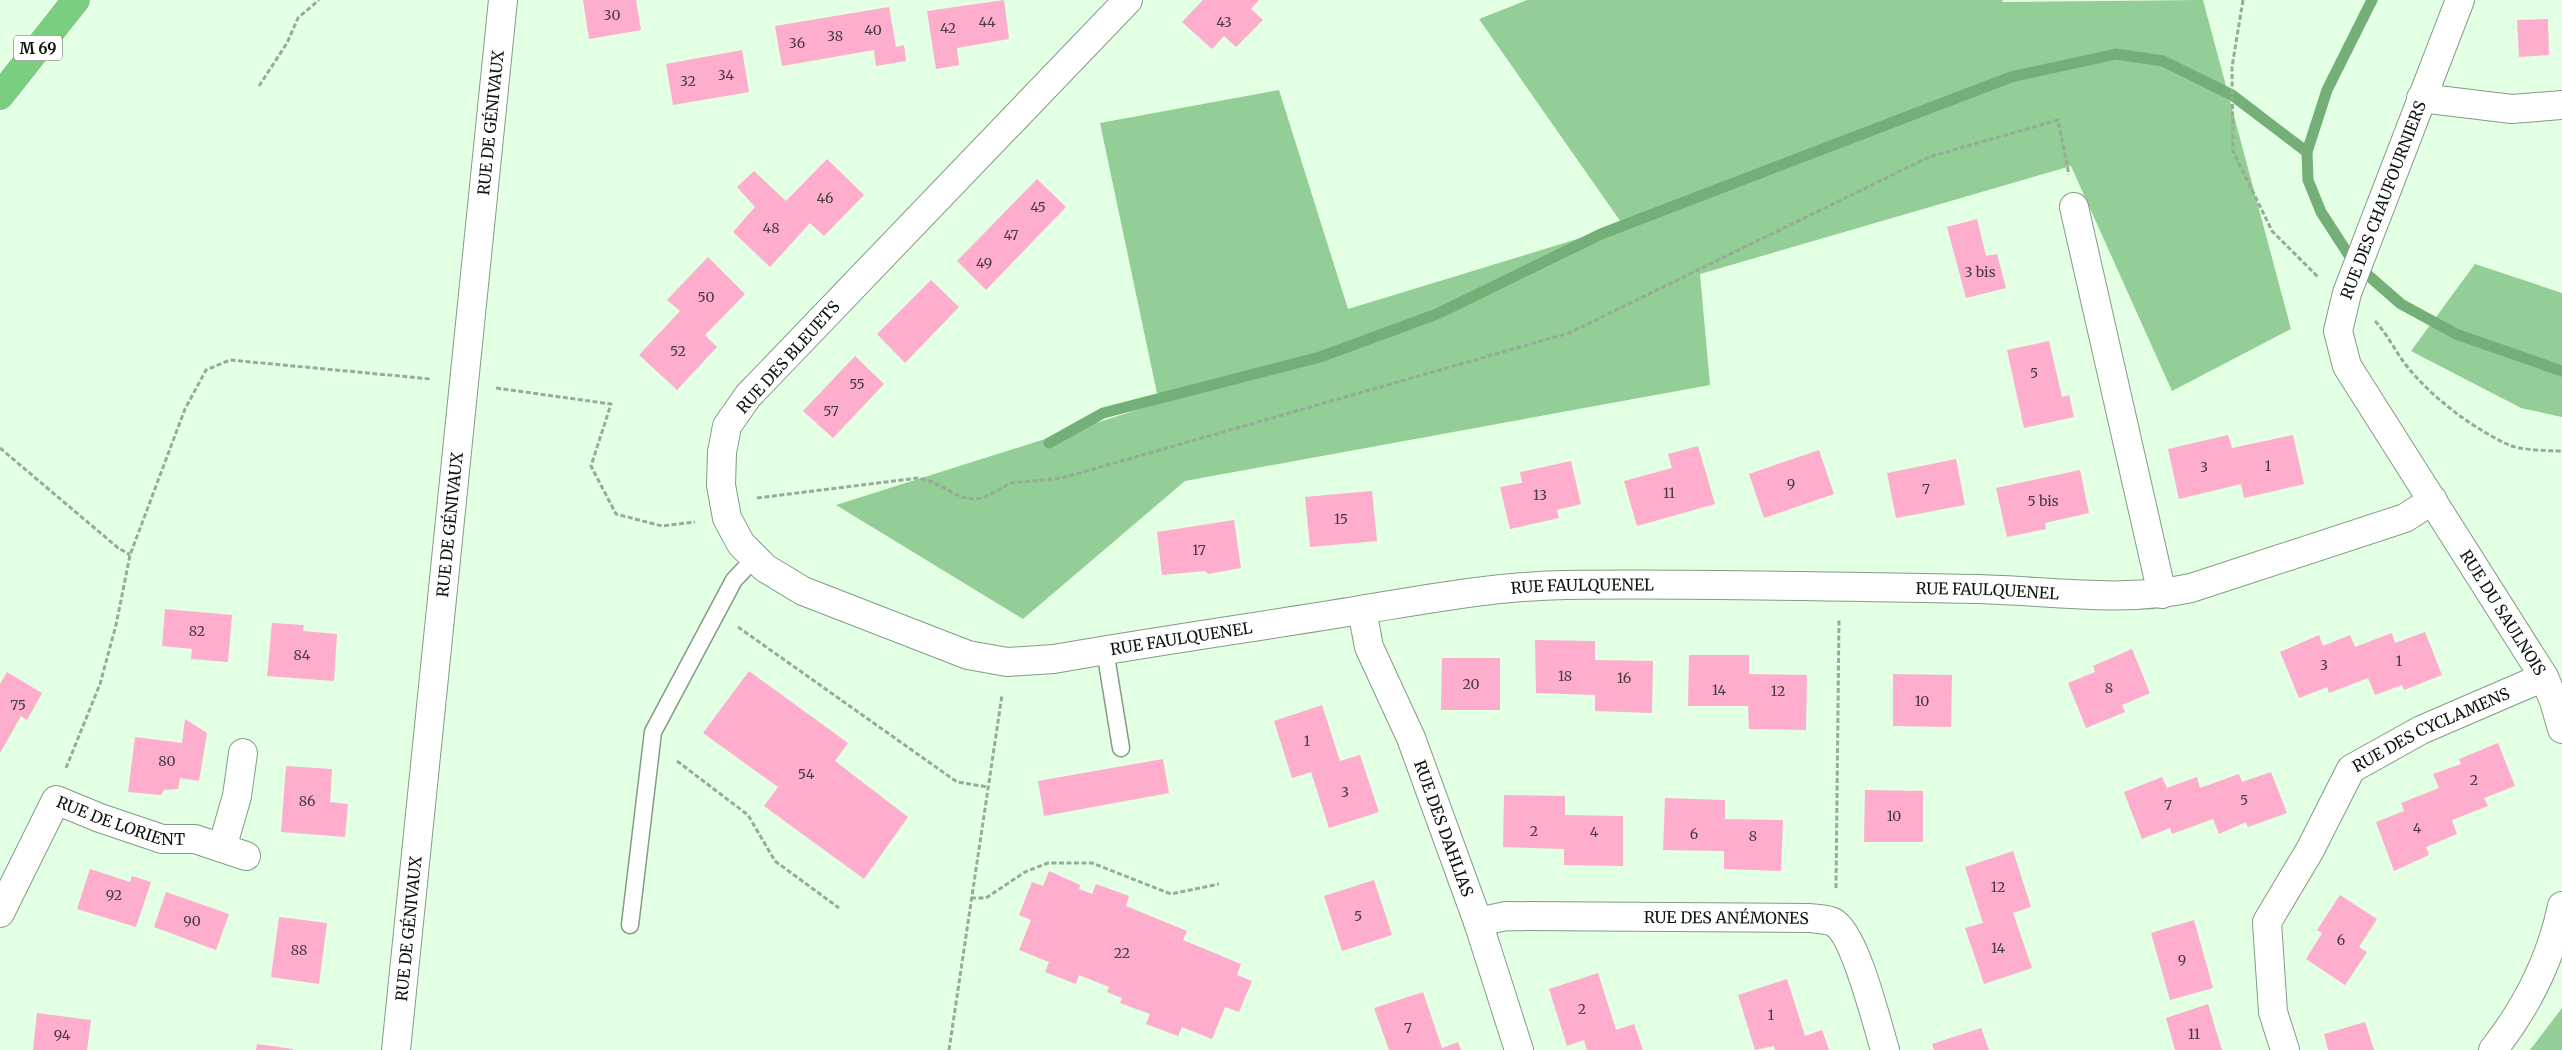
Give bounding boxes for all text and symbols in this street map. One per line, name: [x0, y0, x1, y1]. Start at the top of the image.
house number: 30: [604, 6, 620, 24]
house number: 44: [978, 13, 996, 31]
house number: 43: [1216, 13, 1232, 31]
house number: 42: [940, 19, 956, 37]
house number: 40: [864, 21, 882, 39]
house number: 38: [827, 27, 843, 45]
house number: 36: [789, 34, 805, 52]
road number: M 69: [14, 36, 62, 60]
street label: RUE DE GÉNIVAUX: [473, 49, 508, 196]
house number: 34: [718, 66, 735, 84]
house number: 32: [680, 72, 696, 90]
street label: RUE DES CHAUFOURNIERS: [2336, 98, 2430, 302]
house number: 46: [817, 189, 833, 207]
house number: 45: [1030, 198, 1046, 216]
house number: 48: [763, 219, 779, 237]
house number: 47: [1003, 226, 1019, 244]
house number: 49: [976, 254, 992, 272]
house number: 3 bis: [1964, 263, 1996, 281]
house number: 50: [698, 288, 714, 306]
street label: RUE DES BLEUETS: [732, 297, 844, 417]
house number: 52: [670, 342, 686, 360]
house number: 5: [2030, 364, 2038, 382]
house number: 55: [849, 375, 865, 393]
house number: 57: [823, 402, 839, 420]
street label: RUE DE GÉNIVAUX: [432, 451, 467, 598]
house number: 1: [2265, 457, 2271, 475]
house number: 3: [2200, 458, 2208, 476]
house number: 9: [1787, 475, 1795, 493]
house number: 7: [1922, 480, 1930, 498]
house number: 11: [1663, 484, 1675, 502]
house number: 13: [1533, 486, 1547, 504]
house number: 5 bis: [2027, 492, 2059, 510]
house number: 15: [1334, 510, 1348, 528]
house number: 17: [1192, 541, 1206, 559]
street label: RUE DU SAULNOIS: [2456, 546, 2550, 679]
street label: RUE FAULQUENEL: [1510, 574, 1654, 598]
street label: RUE FAULQUENEL: [1916, 578, 2060, 603]
street label: RUE FAULQUENEL: [1109, 617, 1254, 659]
house number: 82: [189, 622, 205, 640]
house number: 84: [294, 646, 311, 664]
house number: 1: [2396, 652, 2402, 670]
house number: 3: [2320, 656, 2328, 674]
house number: 18: [1558, 667, 1572, 685]
house number: 16: [1617, 669, 1631, 687]
house number: 20: [1462, 675, 1480, 693]
house number: 8: [2105, 679, 2113, 697]
house number: 14: [1712, 681, 1726, 699]
house number: 12: [1771, 682, 1785, 700]
street label: RUE DES CYCLAMENS: [2349, 683, 2513, 776]
house number: 10: [1915, 692, 1929, 710]
house number: 75: [10, 696, 26, 714]
house number: 1: [1304, 732, 1310, 750]
house number: 80: [158, 752, 176, 770]
street label: RUE DES DAHLIAS: [1410, 757, 1478, 899]
house number: 54: [798, 765, 815, 783]
house number: 2: [2470, 771, 2478, 789]
house number: 3: [1341, 783, 1349, 801]
street label: RUE DE LORIENT: [54, 791, 185, 849]
house number: 5: [2240, 791, 2248, 809]
house number: 86: [299, 792, 315, 810]
house number: 7: [2164, 796, 2172, 814]
house number: 10: [1887, 807, 1901, 825]
house number: 4: [2413, 819, 2422, 837]
house number: 2: [1530, 822, 1538, 840]
house number: 4: [1590, 823, 1599, 841]
house number: 6: [1690, 825, 1698, 843]
house number: 8: [1749, 827, 1757, 845]
street label: RUE DE GÉNIVAUX: [391, 855, 426, 1002]
house number: 12: [1991, 878, 2005, 896]
house number: 92: [106, 886, 122, 904]
house number: 5: [1354, 907, 1362, 925]
street label: RUE DES ANÉMONES: [1644, 907, 1809, 928]
house number: 90: [183, 912, 201, 930]
house number: 6: [2337, 931, 2345, 949]
house number: 14: [1991, 939, 2005, 957]
house number: 88: [291, 941, 307, 959]
house number: 22: [1114, 944, 1130, 962]
house number: 9: [2178, 951, 2186, 969]
house number: 2: [1578, 1000, 1586, 1018]
house number: 1: [1768, 1006, 1774, 1024]
house number: 7: [1404, 1019, 1412, 1037]
house number: 11: [2188, 1025, 2200, 1043]
house number: 94: [54, 1026, 71, 1044]

